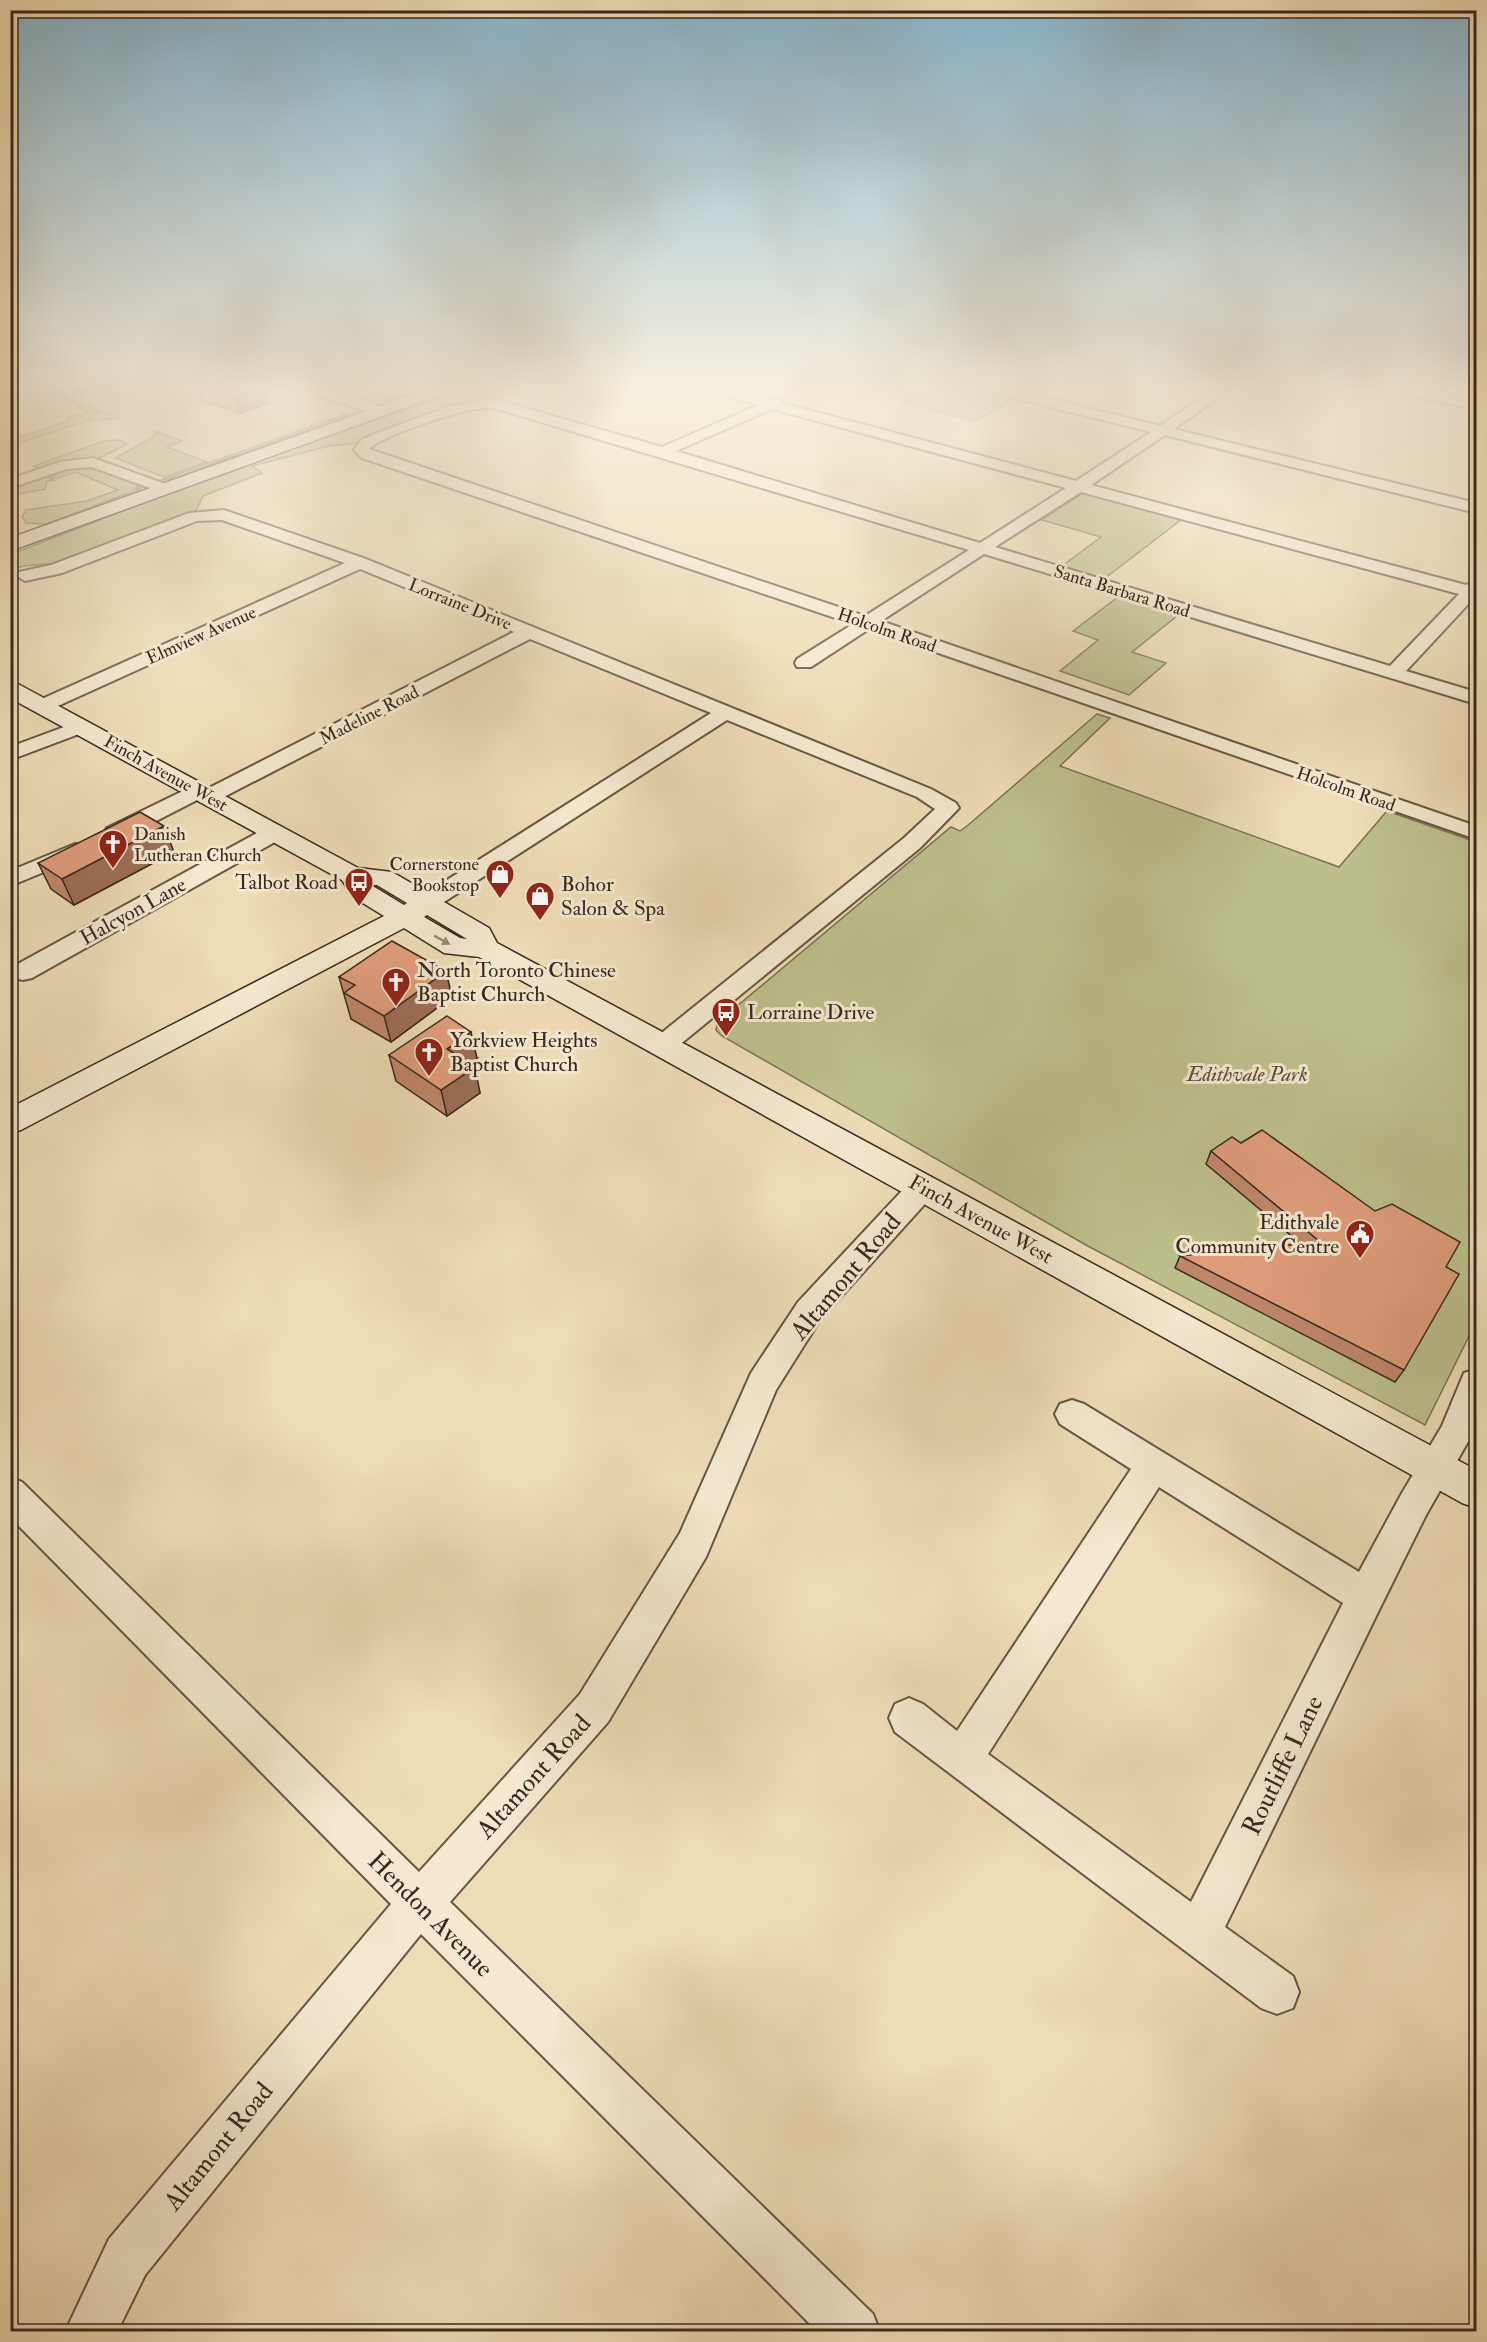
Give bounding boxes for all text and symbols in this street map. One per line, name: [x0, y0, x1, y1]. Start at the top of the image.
street label: Santa Barbara Road: [1051, 560, 1193, 623]
street label: Lorraine Drive: [405, 573, 515, 636]
street label: Elmview Avenue: [143, 601, 260, 670]
street label: Holcolm Road: [834, 603, 940, 658]
street label: Madeline Road: [316, 680, 423, 750]
street label: Finch Avenue West: [100, 730, 232, 817]
street label: Holcolm Road: [1293, 762, 1399, 817]
place label: Danish Lutheran Church: [134, 823, 262, 867]
church icon: Danish Lutheran Church: [97, 828, 129, 870]
place label: Cornerstone Bookstop: [390, 853, 479, 897]
shop icon: Cornerstone Bookstop: [484, 858, 516, 900]
bus stop icon: Talbot Road: [343, 866, 375, 908]
place label: Talbot Road: [235, 869, 339, 896]
street label: Halcyon Lane: [75, 871, 191, 952]
place label: Bohor Salon & Spa: [561, 871, 665, 922]
shop icon: Bohor Salon & Spa: [524, 880, 556, 922]
one-way arrow: [434, 935, 451, 945]
place label: North Toronto Chinese Baptist Church: [417, 957, 616, 1008]
church icon: North Toronto Chinese Baptist Church: [380, 966, 412, 1008]
bus stop icon: Lorraine Drive: [710, 996, 742, 1038]
place label: Lorraine Drive: [747, 999, 875, 1026]
place label: Yorkview Heights Baptist Church: [450, 1027, 598, 1078]
church icon: Yorkview Heights Baptist Church: [413, 1036, 445, 1078]
park label: Edithvale Park: [1184, 1061, 1308, 1088]
street label: Finch Avenue West: [904, 1169, 1058, 1270]
street label: Altamont Road: [783, 1206, 908, 1348]
place label: Edithvale Community Centre: [1175, 1209, 1339, 1260]
public building icon: Edithvale Community Centre: [1344, 1218, 1376, 1260]
street label: Routliffe Lane: [1235, 1690, 1330, 1840]
street label: Altamont Road: [469, 1708, 598, 1846]
street label: Hendon Avenue: [361, 1845, 500, 1984]
street label: Altamont Road: [157, 2076, 280, 2218]

